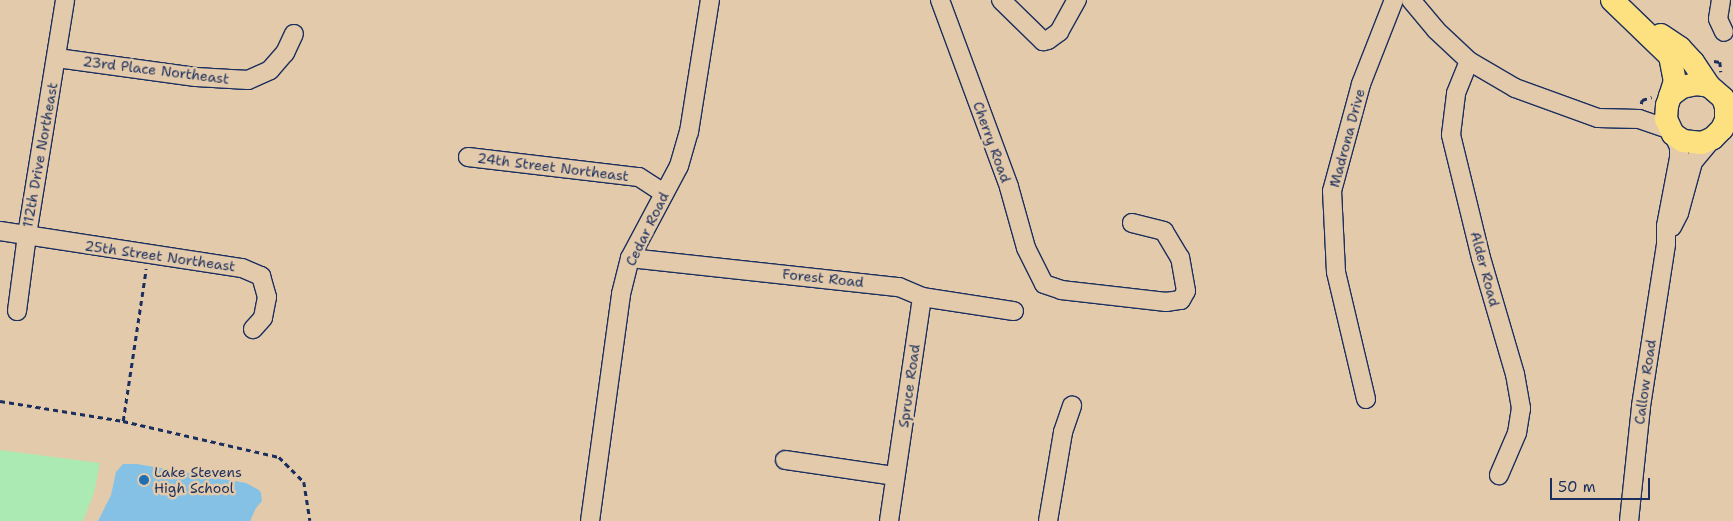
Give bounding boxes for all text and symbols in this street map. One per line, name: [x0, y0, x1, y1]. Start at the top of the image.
street label: 23rd Place Northeast: [82, 53, 230, 87]
street label: 112th Drive Northeast: [19, 81, 61, 229]
street label: Madrona Drive: [1326, 87, 1368, 189]
street label: Cherry Road: [970, 99, 1014, 185]
street label: 24th Street Northeast: [476, 149, 630, 185]
street label: Cedar Road: [622, 189, 672, 269]
street label: Alder Road: [1467, 230, 1503, 308]
street label: 25th Street Northeast: [83, 237, 237, 275]
street label: Forest Road: [781, 265, 865, 291]
street label: Callow Road: [1631, 338, 1659, 426]
street label: Spruce Road: [895, 343, 923, 429]
place label: Lake Stevens High School: [154, 464, 242, 497]
scale bar: [1553, 468, 1653, 500]
marker: Lake Stevens High School: [138, 474, 150, 486]
text: 50 m: [1558, 477, 1596, 497]

